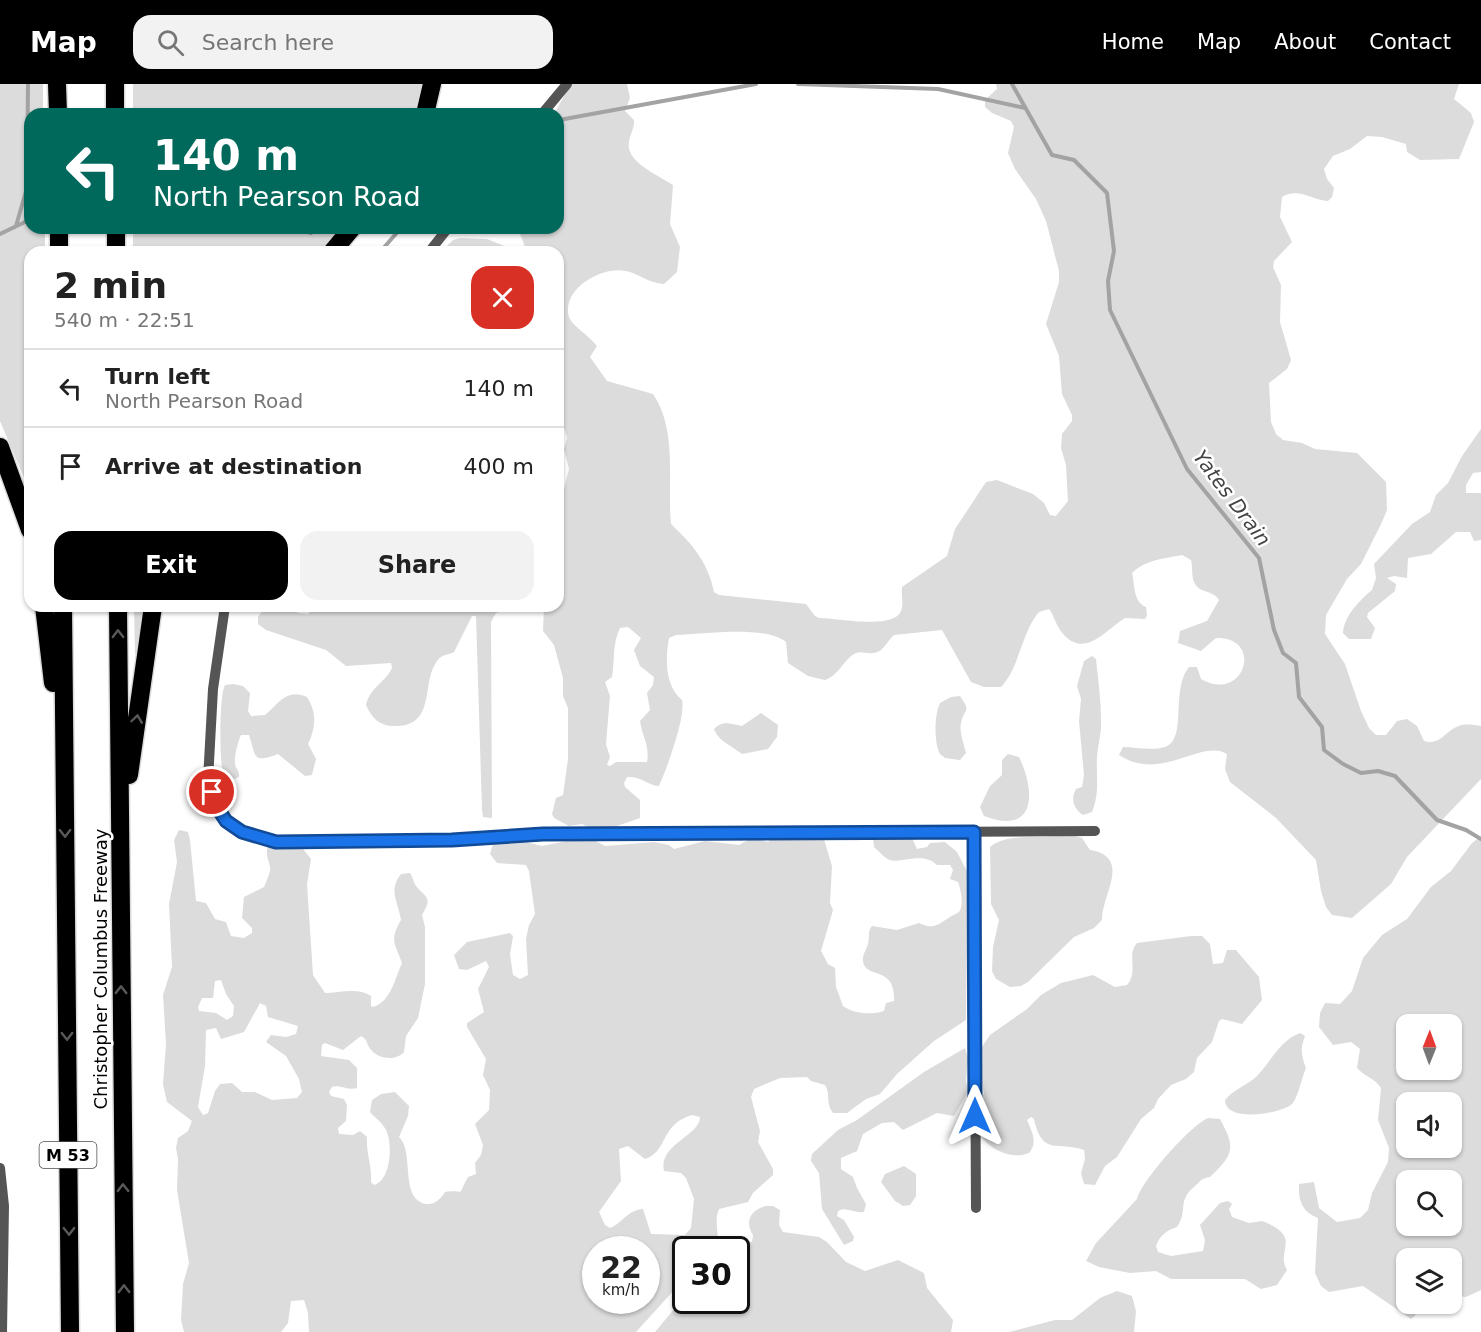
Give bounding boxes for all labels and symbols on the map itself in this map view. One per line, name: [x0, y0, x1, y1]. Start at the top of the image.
water label: Yates Drain: [1188, 445, 1276, 551]
one-way arrow: [112, 630, 125, 639]
one-way arrow: [130, 715, 142, 724]
pin: [186, 766, 237, 817]
one-way arrow: [59, 828, 71, 837]
street label: Christopher Columbus Freeway: [90, 828, 111, 1109]
one-way arrow: [115, 986, 127, 995]
north arrow: [1396, 1014, 1462, 1080]
one-way arrow: [61, 1031, 73, 1040]
position arrow: [943, 1084, 1007, 1148]
road number: M 53: [40, 1142, 97, 1168]
one-way arrow: [117, 1183, 129, 1192]
one-way arrow: [63, 1226, 75, 1235]
speed limit sign: 30: [672, 1236, 750, 1314]
one-way arrow: [118, 1285, 131, 1294]

